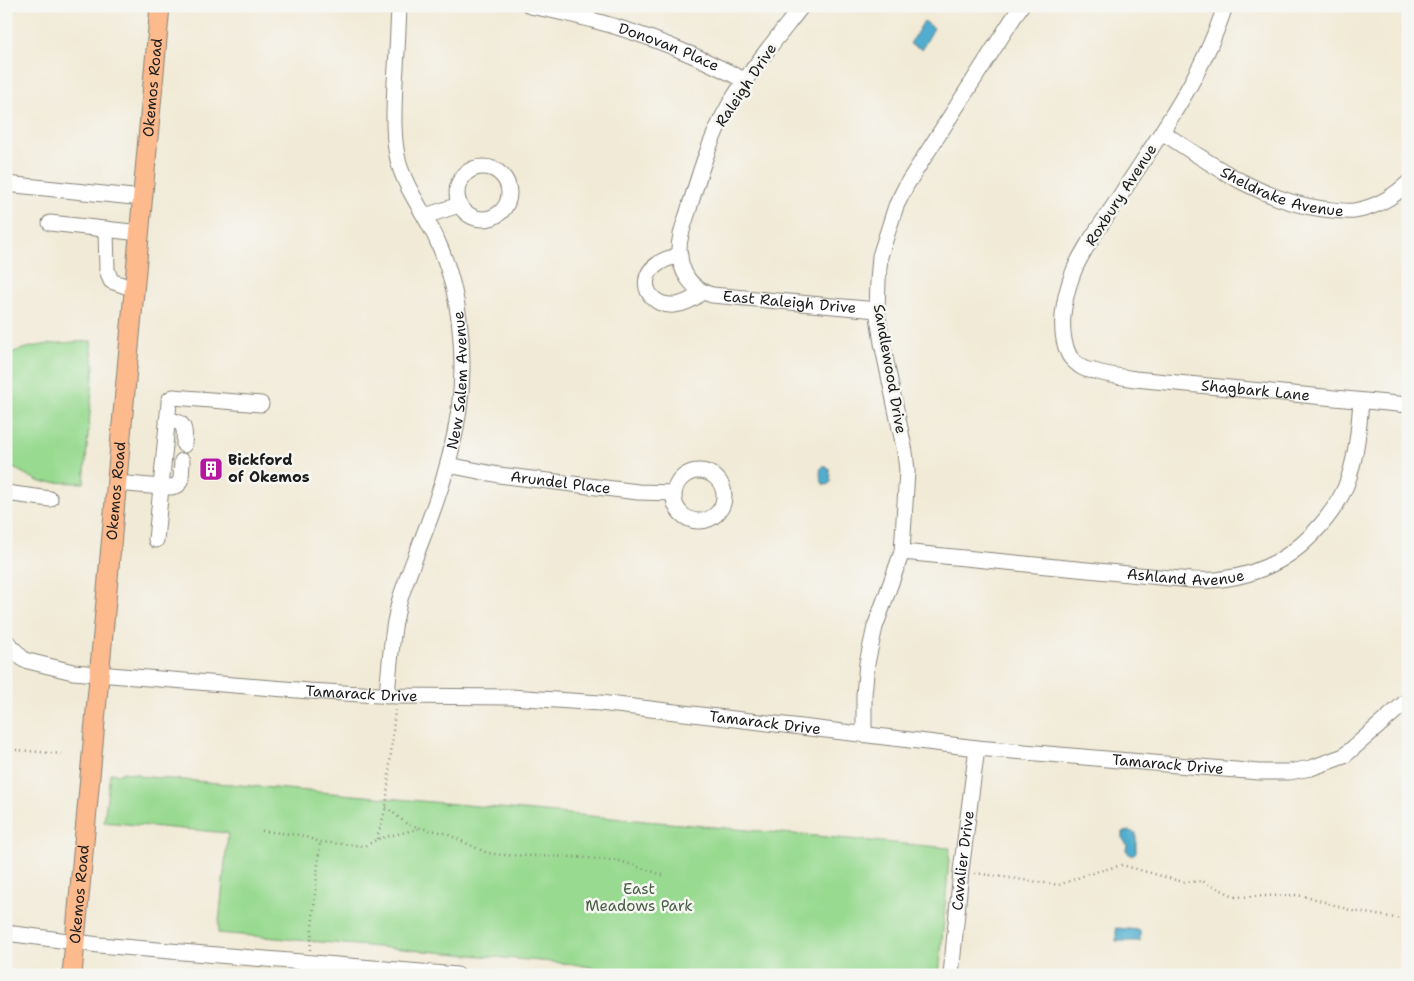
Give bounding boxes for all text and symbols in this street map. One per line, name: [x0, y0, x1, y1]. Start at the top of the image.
street label: Donovan Place: [616, 18, 722, 76]
street label: Okemos Road: [138, 37, 167, 138]
street label: Raleigh Drive: [711, 39, 781, 131]
street label: Roxbury Avenue: [1081, 140, 1161, 250]
street label: Sheldrake Avenue: [1217, 162, 1344, 221]
street label: East Raleigh Drive: [722, 286, 857, 318]
street label: Sandlewood Drive: [869, 303, 911, 435]
street label: New Salem Avenue: [442, 310, 472, 451]
street label: Shagbark Lane: [1200, 375, 1311, 406]
street label: Okemos Road: [102, 440, 130, 541]
place label: Bickford of Okemos: [228, 450, 310, 487]
building icon: Bickford of Okemos: [198, 456, 224, 482]
street label: Arundel Place: [509, 466, 612, 499]
street label: Ashland Avenue: [1126, 564, 1246, 590]
street label: Tamarack Drive: [305, 681, 418, 706]
street label: Tamarack Drive: [708, 706, 822, 739]
street label: Tamarack Drive: [1111, 750, 1225, 779]
street label: Cavalier Drive: [947, 809, 979, 912]
street label: Okemos Road: [65, 844, 94, 945]
park label: East Meadows Park: [585, 879, 693, 916]

